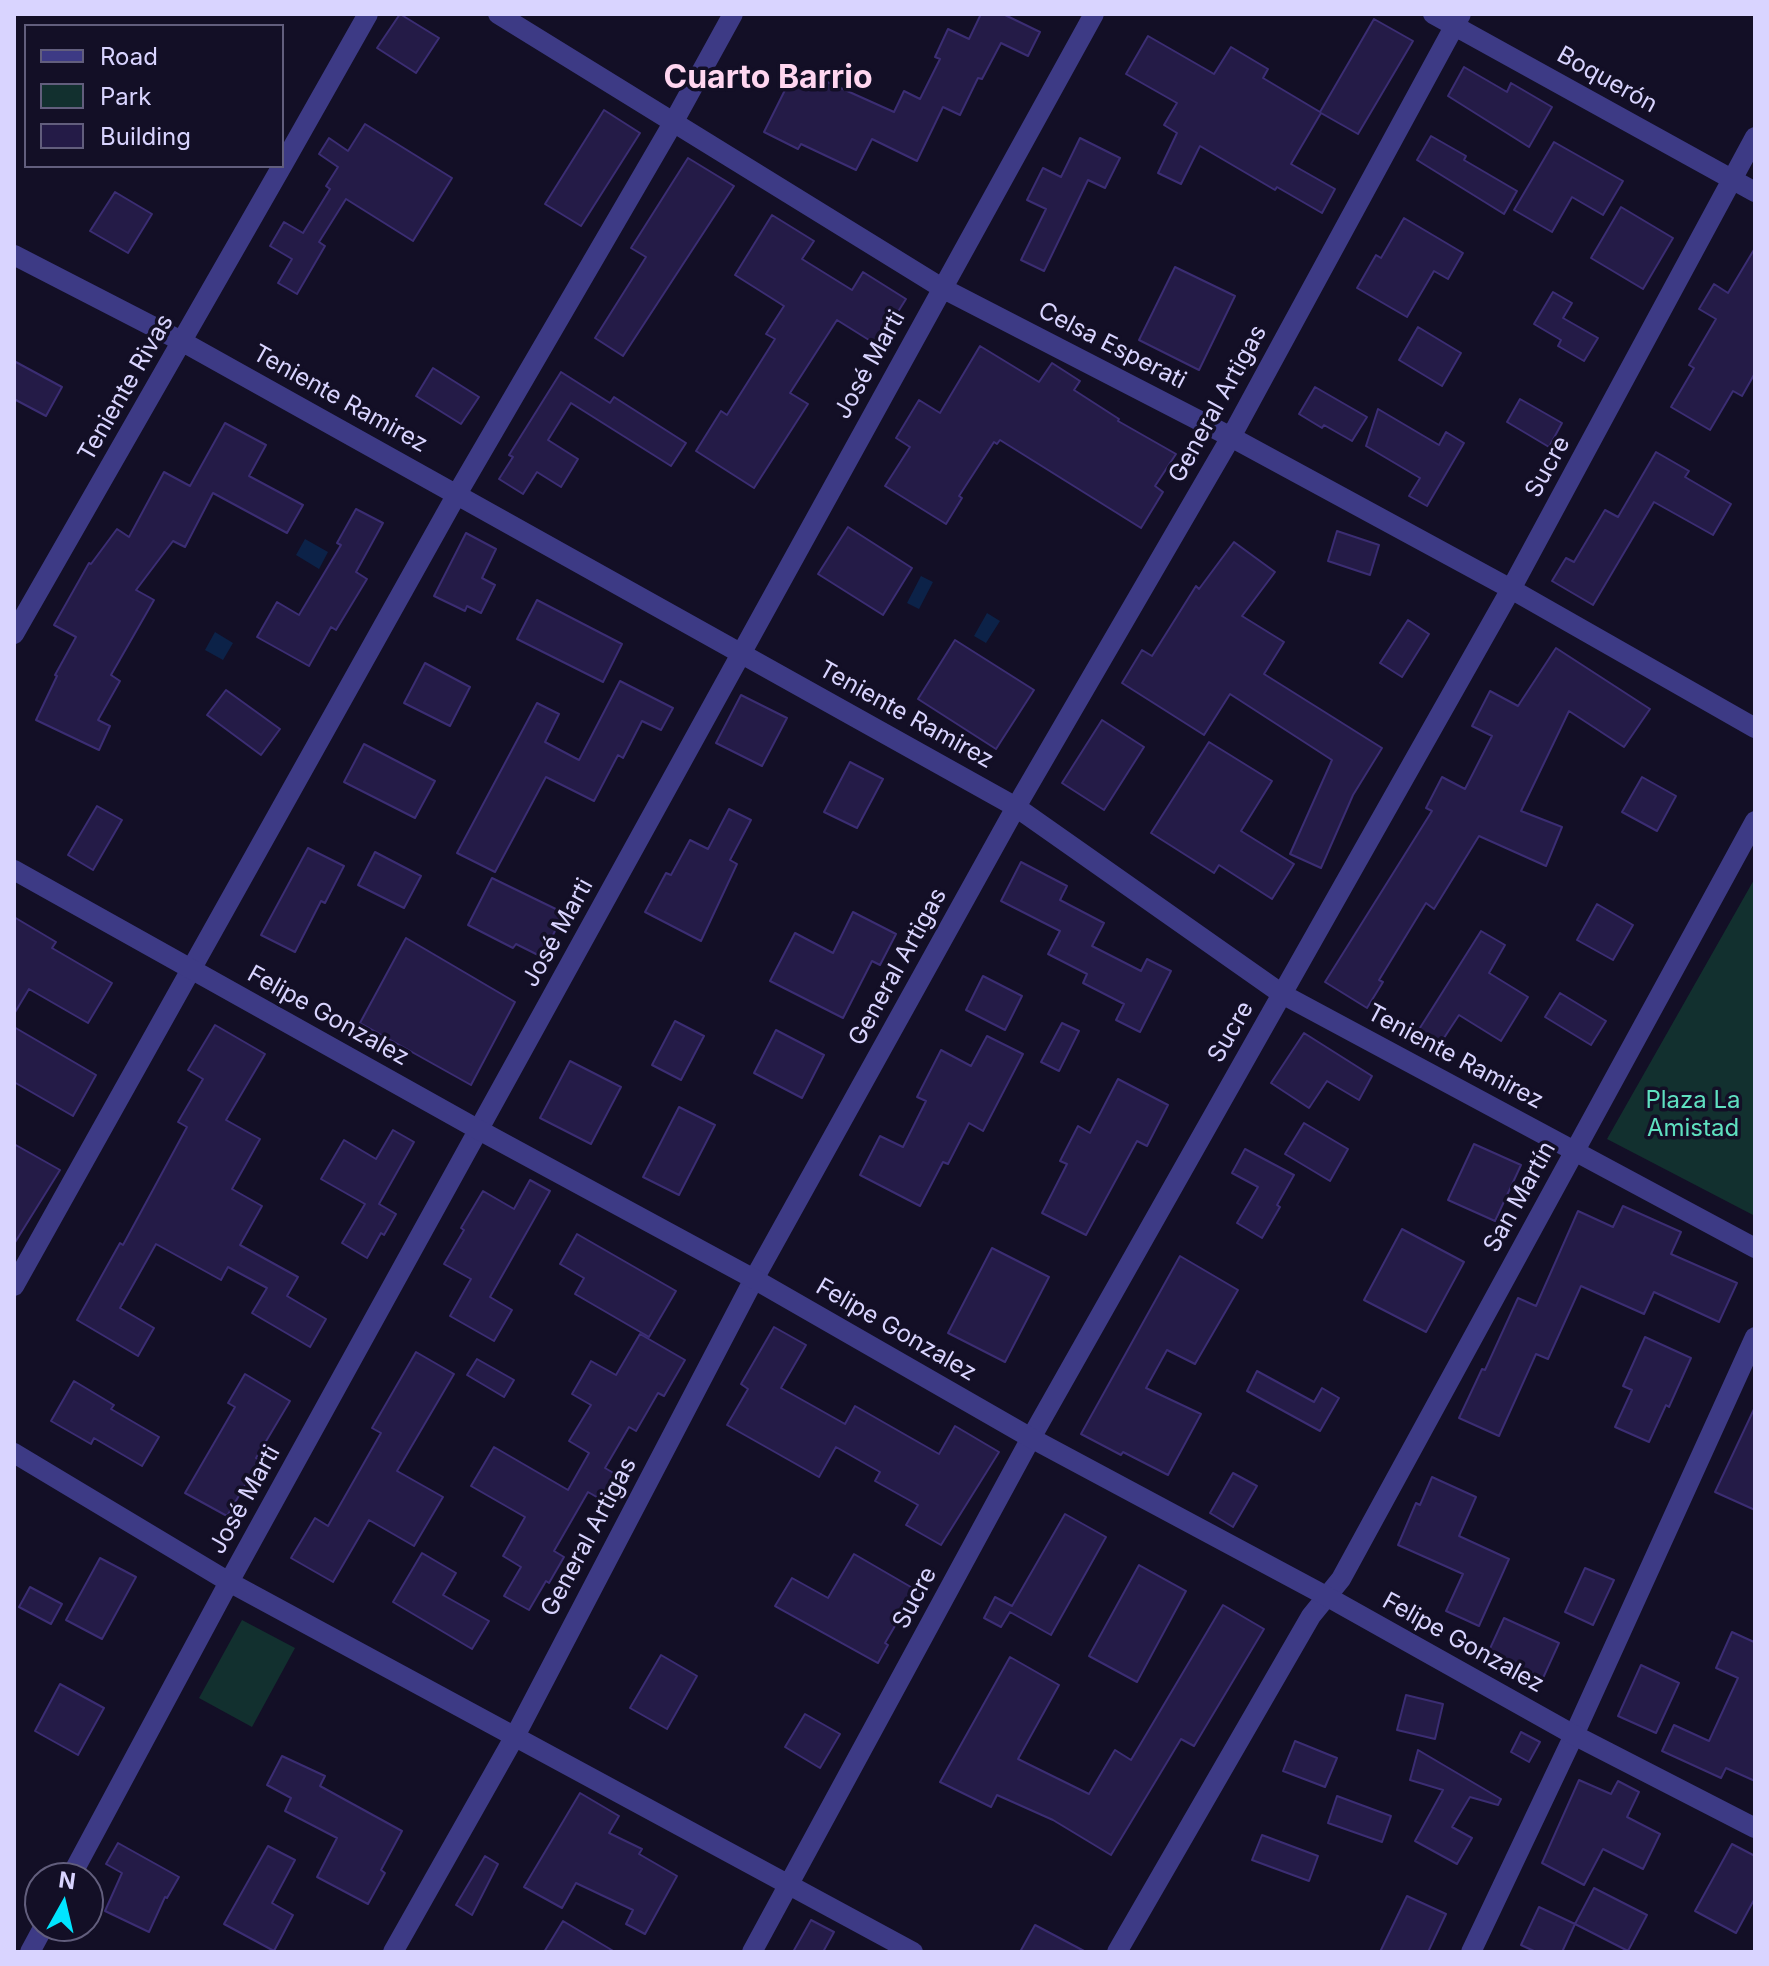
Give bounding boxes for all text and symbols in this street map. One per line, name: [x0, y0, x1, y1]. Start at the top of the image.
legend: [24, 24, 284, 168]
street label: Boquerón: [1552, 41, 1662, 119]
text: Road: [100, 42, 158, 71]
district label: Cuarto Barrio: [663, 59, 873, 97]
text: Park: [100, 82, 151, 111]
text: Building: [100, 122, 191, 151]
street label: Celsa Esperati: [1033, 296, 1191, 396]
street label: José Marti: [828, 306, 912, 424]
street label: Teniente Rivas: [72, 309, 180, 467]
street label: General Artigas: [1163, 320, 1273, 488]
street label: Teniente Ramirez: [248, 339, 432, 459]
street label: Sucre: [1519, 431, 1577, 503]
street label: Teniente Ramirez: [814, 655, 998, 775]
street label: José Marti: [516, 874, 600, 992]
street label: General Artigas: [843, 883, 953, 1051]
street label: Felipe Gonzalez: [242, 960, 414, 1072]
street label: Sucre: [1202, 996, 1260, 1068]
street label: Teniente Ramirez: [1362, 998, 1548, 1116]
park label: Plaza La Amistad: [1645, 1087, 1741, 1143]
street label: San Martín: [1478, 1137, 1562, 1257]
street label: Felipe Gonzalez: [811, 1272, 981, 1388]
street label: José Marti: [203, 1441, 287, 1559]
street label: General Artigas: [535, 1453, 643, 1621]
street label: Sucre: [887, 1562, 943, 1634]
street label: Felipe Gonzalez: [1377, 1587, 1549, 1699]
north arrow: [24, 1862, 104, 1942]
text: N: [57, 1866, 77, 1894]

